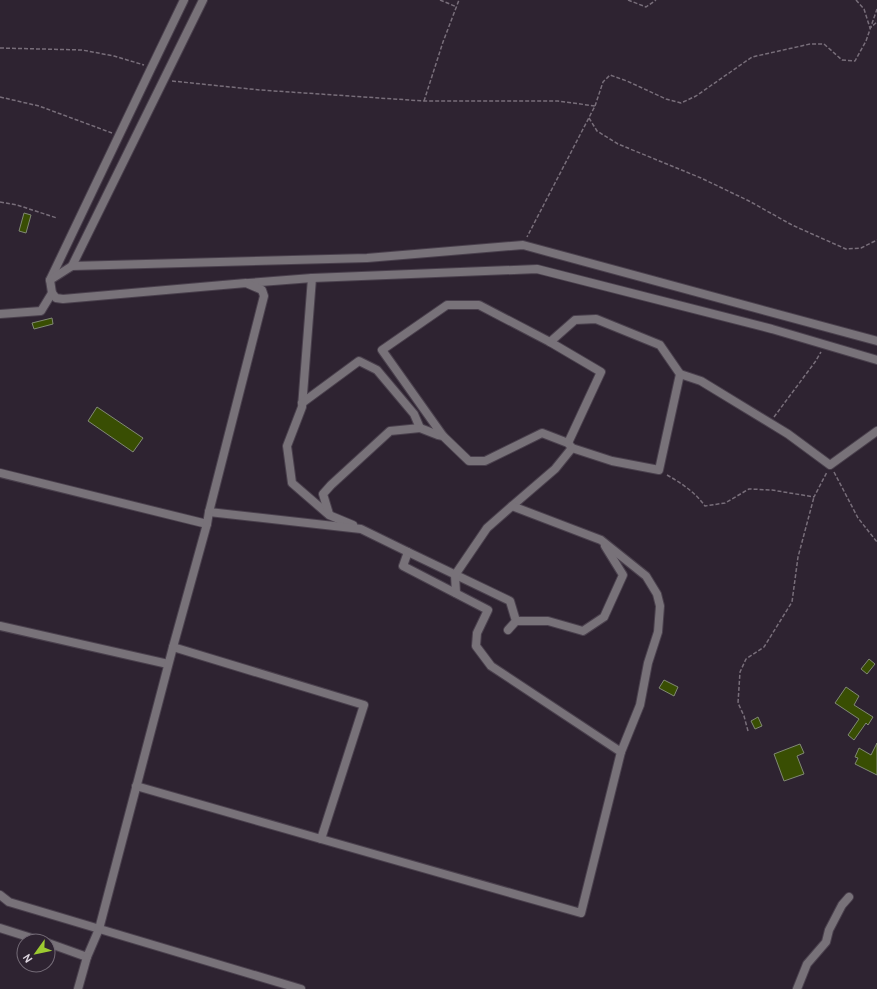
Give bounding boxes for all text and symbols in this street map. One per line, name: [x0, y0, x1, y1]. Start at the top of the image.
north arrow: [16, 933, 56, 973]
text: N: [20, 951, 36, 966]

